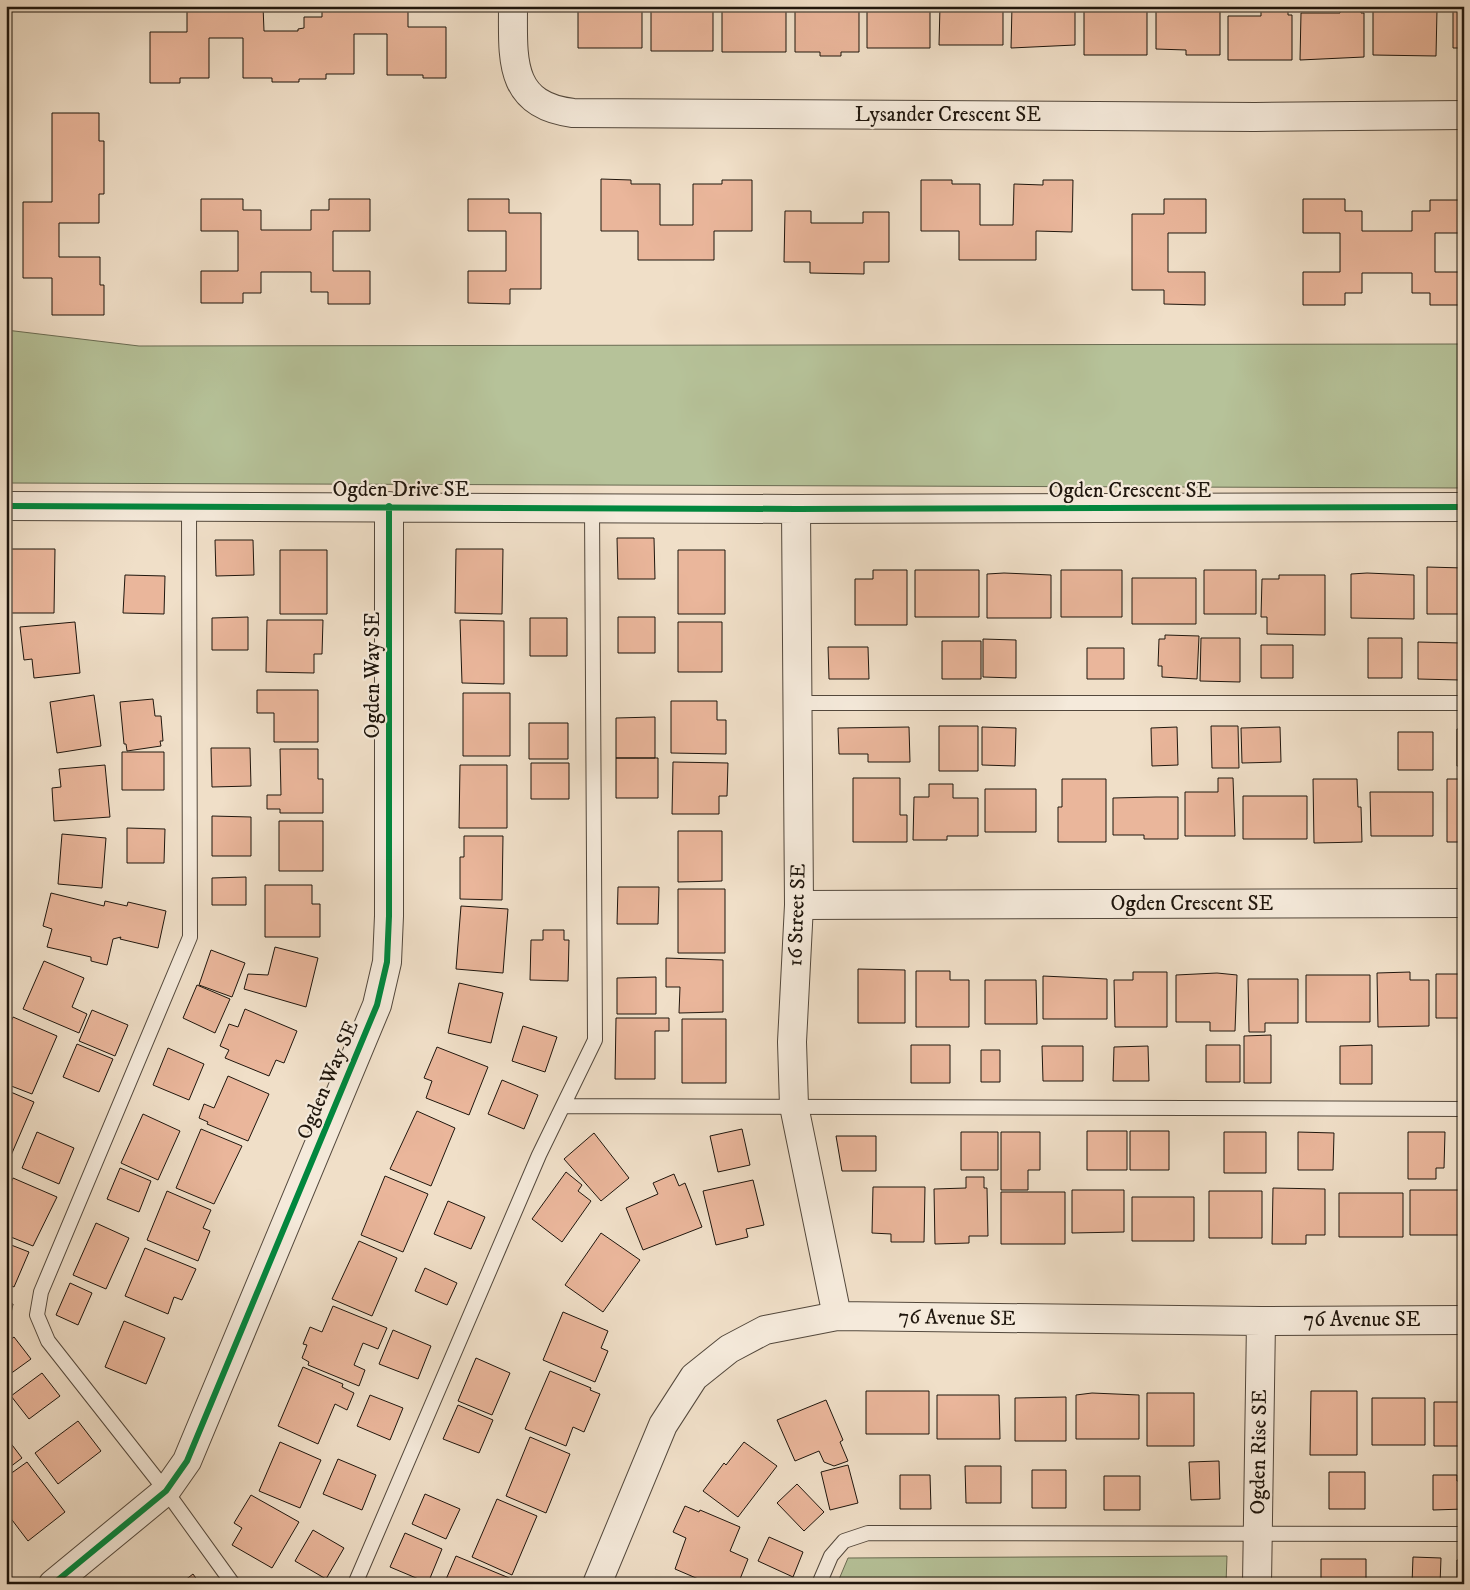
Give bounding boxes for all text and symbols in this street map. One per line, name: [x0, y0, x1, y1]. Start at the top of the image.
street label: Lysander Crescent SE: [855, 102, 1041, 128]
street label: Ogden Drive SE: [333, 477, 470, 503]
street label: Ogden Crescent SE: [1049, 478, 1212, 504]
street label: Ogden Way SE: [360, 611, 386, 738]
street label: 16 Street SE: [782, 863, 812, 967]
street label: Ogden Crescent SE: [1111, 891, 1274, 917]
street label: Ogden Way SE: [291, 1016, 365, 1143]
street label: 76 Avenue SE: [898, 1304, 1016, 1332]
street label: 76 Avenue SE: [1303, 1307, 1421, 1333]
street label: Ogden Rise SE: [1245, 1389, 1273, 1515]

